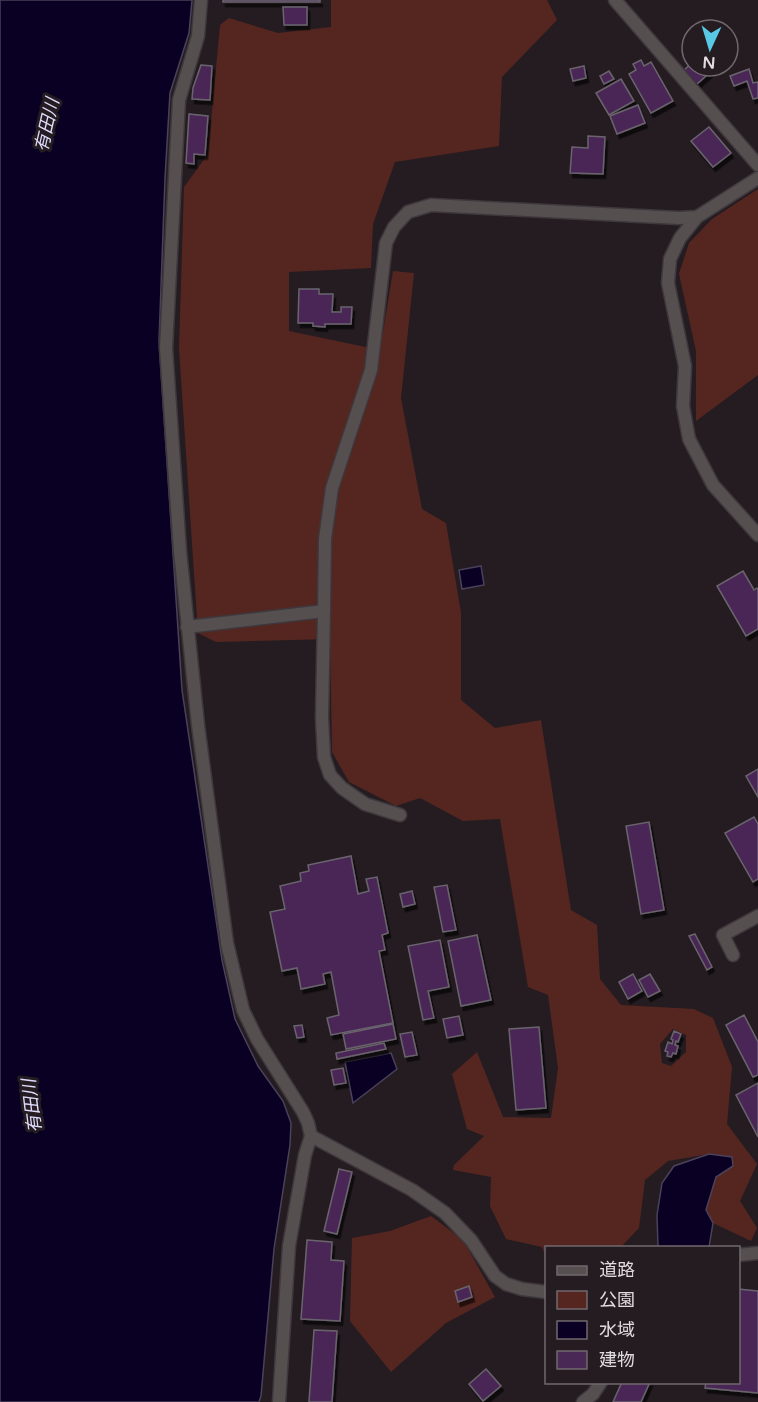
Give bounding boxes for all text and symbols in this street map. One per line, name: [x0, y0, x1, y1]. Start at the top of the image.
north arrow: [680, 18, 740, 78]
text: N: [702, 52, 716, 72]
water label: 有田川: [30, 94, 64, 154]
water label: 有田川: [18, 1076, 46, 1134]
legend: [545, 1246, 740, 1384]
text: 道路: [599, 1259, 635, 1281]
text: 公園: [599, 1289, 635, 1311]
text: 水域: [599, 1319, 635, 1341]
text: 建物: [599, 1349, 635, 1371]

